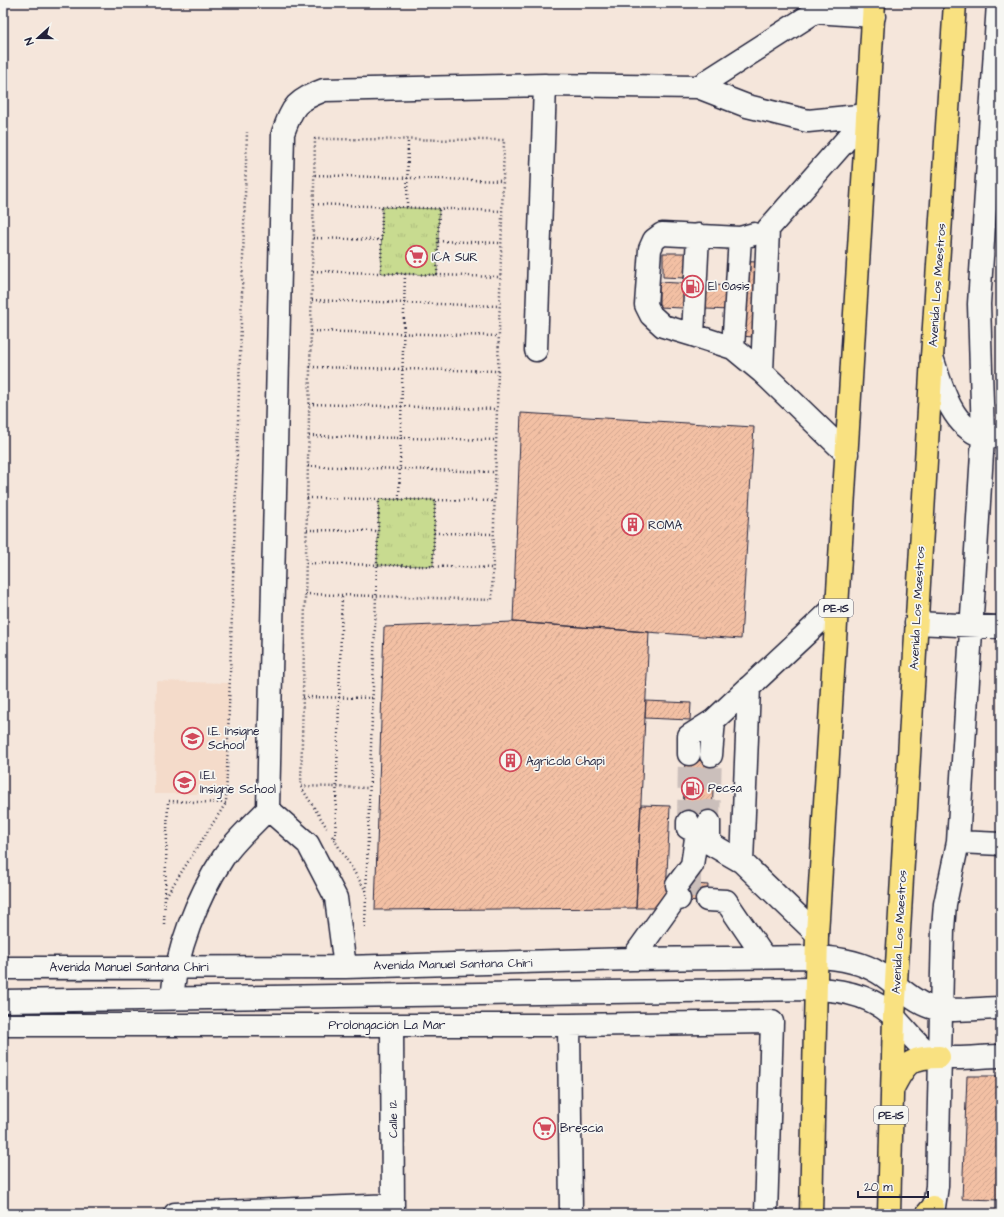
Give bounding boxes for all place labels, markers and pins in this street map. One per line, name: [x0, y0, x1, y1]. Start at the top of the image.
supermarket icon: ICA SUR: [404, 244, 430, 270]
place label: ICA SUR: [432, 249, 478, 266]
fuel station icon: El Oasis: [679, 273, 705, 299]
place label: El Oasis: [708, 278, 750, 295]
building icon: ROMA: [620, 512, 646, 538]
place label: ROMA: [648, 517, 683, 534]
place label: I.E. Insigne School: [208, 723, 260, 754]
school or university icon: I.E. Insigne School: [179, 725, 205, 751]
building icon: Agrícola Chapi: [498, 748, 524, 774]
place label: Agrícola Chapi: [526, 753, 605, 771]
place label: I.E.I. Insigne School: [200, 767, 276, 799]
school or university icon: I.E.I. Insigne School: [171, 769, 197, 795]
fuel station icon: Pecsa: [680, 775, 706, 801]
place label: Pecsa: [708, 780, 742, 797]
supermarket icon: Brescia: [532, 1115, 558, 1141]
place label: Brescia: [560, 1120, 603, 1137]

